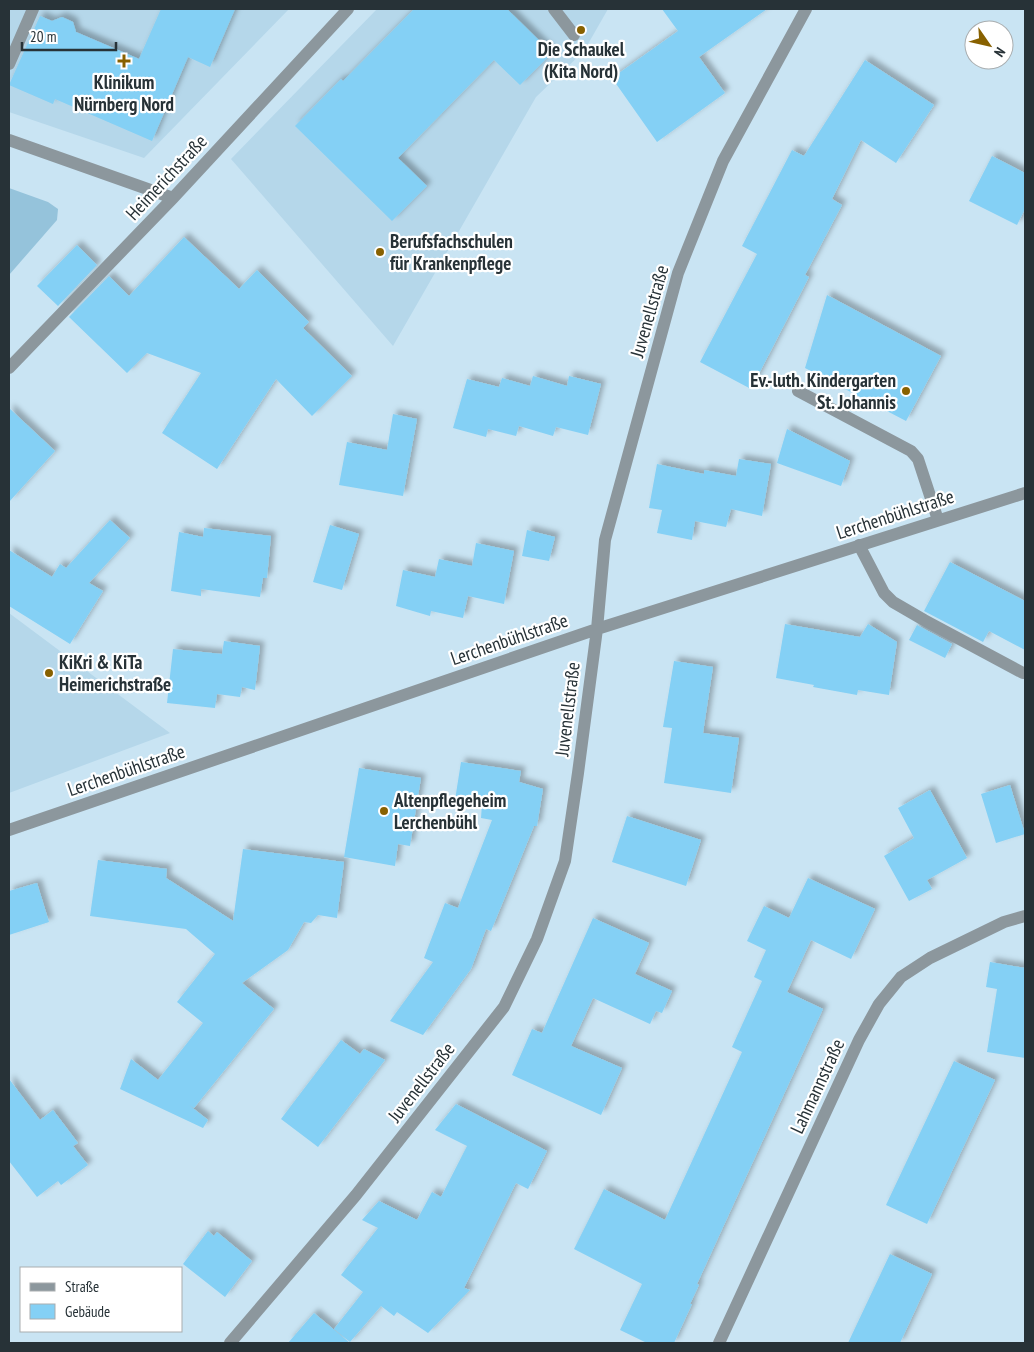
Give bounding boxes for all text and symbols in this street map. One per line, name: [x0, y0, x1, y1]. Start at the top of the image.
scale bar: [22, 20, 116, 52]
north arrow: [964, 20, 1014, 70]
marker: Die Schaukel (Kita Nord): [575, 24, 587, 36]
text: 20 m: [30, 27, 56, 46]
place label: Die Schaukel (Kita Nord): [538, 37, 625, 83]
text: N: [990, 44, 1009, 60]
marker: Klinikum Nürnberg Nord: [117, 54, 131, 68]
place label: Klinikum Nürnberg Nord: [74, 70, 174, 116]
street label: Heimerichstraße: [120, 129, 212, 225]
place label: Berufsfachschulen für Krankenpflege: [390, 229, 513, 275]
marker: Berufsfachschulen für Krankenpflege: [374, 246, 386, 258]
street label: Juvenellstraße: [624, 262, 674, 361]
place label: Ev.-luth. Kindergarten St. Johannis: [750, 368, 896, 414]
marker: Ev.-luth. Kindergarten St. Johannis: [900, 385, 912, 397]
street label: Lerchenbühlstraße: [833, 484, 957, 544]
street label: Lerchenbühlstraße: [447, 608, 571, 670]
place label: KiKri & KiTa Heimerichstraße: [59, 650, 171, 696]
street label: Juvenellstraße: [549, 660, 585, 758]
marker: KiKri & KiTa Heimerichstraße: [43, 667, 55, 679]
street label: Lerchenbühlstraße: [64, 739, 188, 801]
place label: Altenpflegeheim Lerchenbühl: [393, 788, 506, 834]
marker: Altenpflegeheim Lerchenbühl: [378, 805, 390, 817]
street label: Lahmannstraße: [785, 1035, 849, 1137]
street label: Juvenellstraße: [382, 1037, 460, 1127]
legend: [20, 1267, 182, 1332]
text: Straße: [65, 1277, 99, 1296]
text: Gebäude: [65, 1302, 110, 1321]

